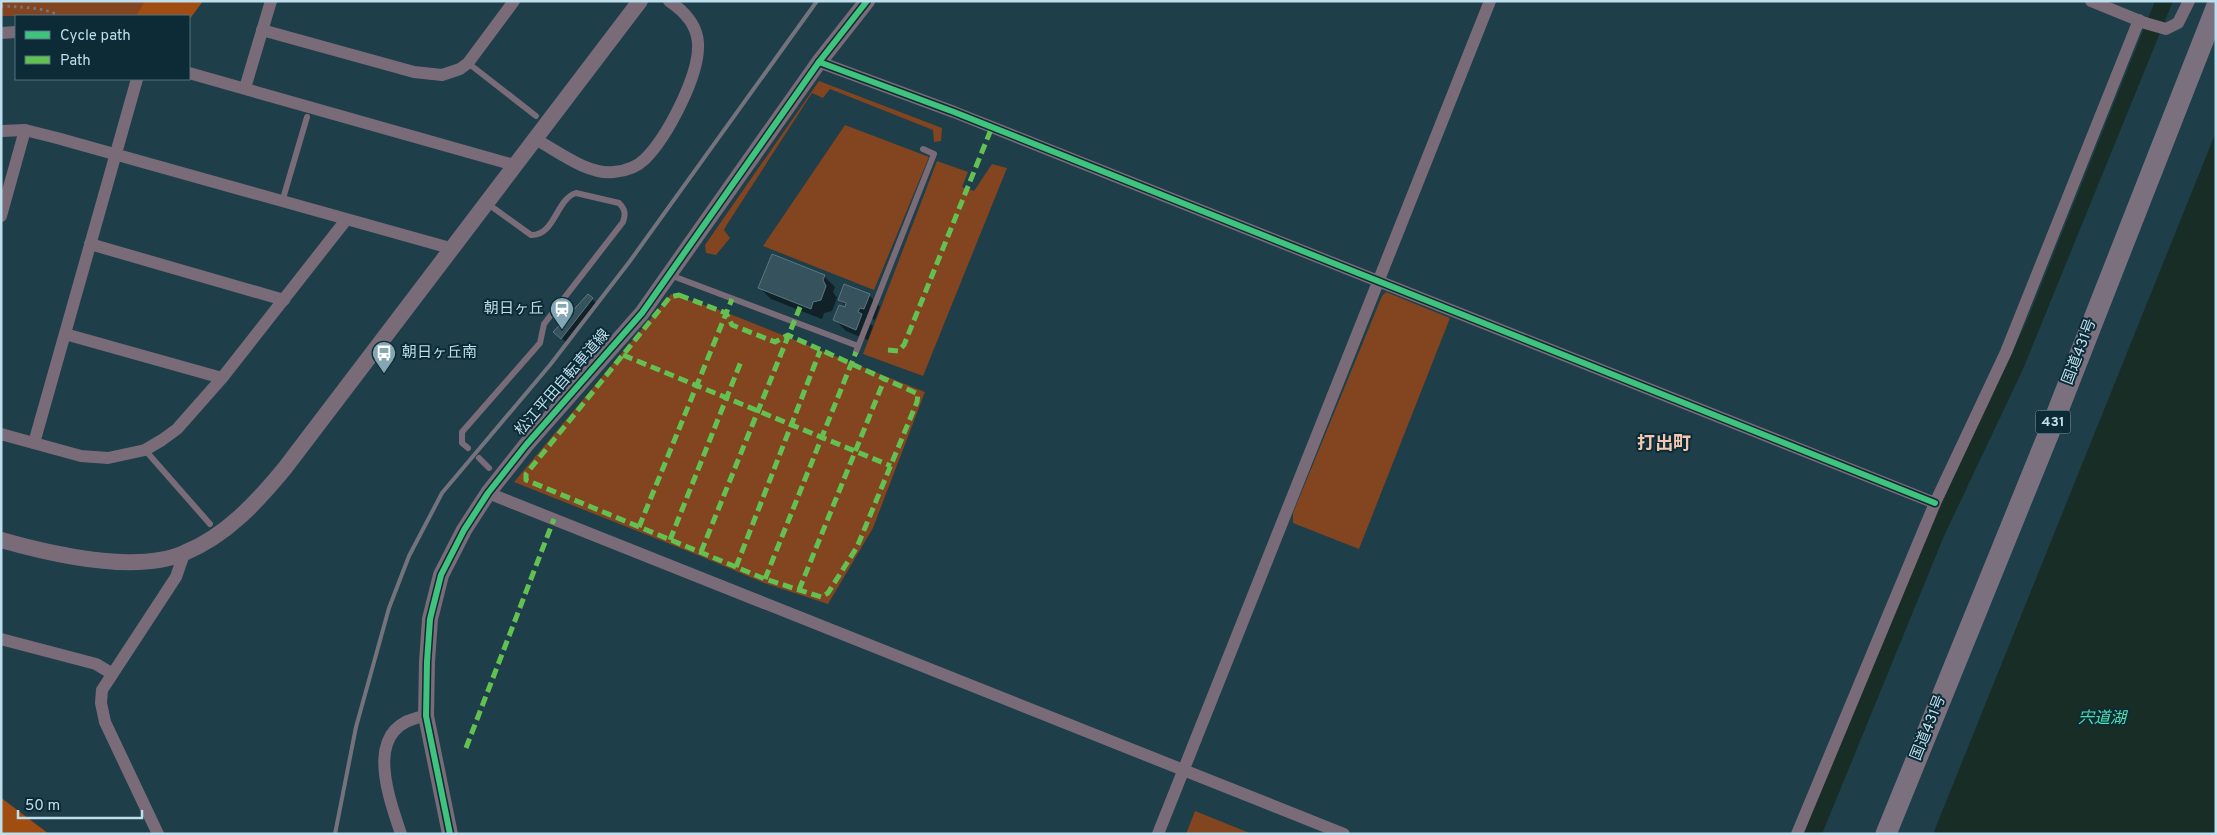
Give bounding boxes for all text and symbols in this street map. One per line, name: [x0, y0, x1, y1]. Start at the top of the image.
legend: [15, 15, 190, 80]
text: Cycle path: [60, 27, 131, 46]
text: Path: [60, 52, 91, 71]
station icon: 朝日ヶ丘: [549, 296, 575, 330]
place label: 朝日ヶ丘: [484, 300, 544, 319]
street label: 国道431号: [2059, 316, 2101, 388]
street label: 松江平田自転車道線: [512, 326, 614, 440]
bus stop icon: 朝日ヶ丘南: [371, 340, 397, 374]
place label: 朝日ヶ丘南: [402, 344, 477, 363]
road number: 431: [2036, 411, 2070, 434]
district label: 打出町: [1637, 433, 1691, 456]
street label: 国道431号: [1907, 692, 1951, 764]
water label: 宍道湖: [2078, 709, 2129, 729]
scale bar: [18, 788, 141, 820]
text: 50 m: [25, 797, 60, 816]

